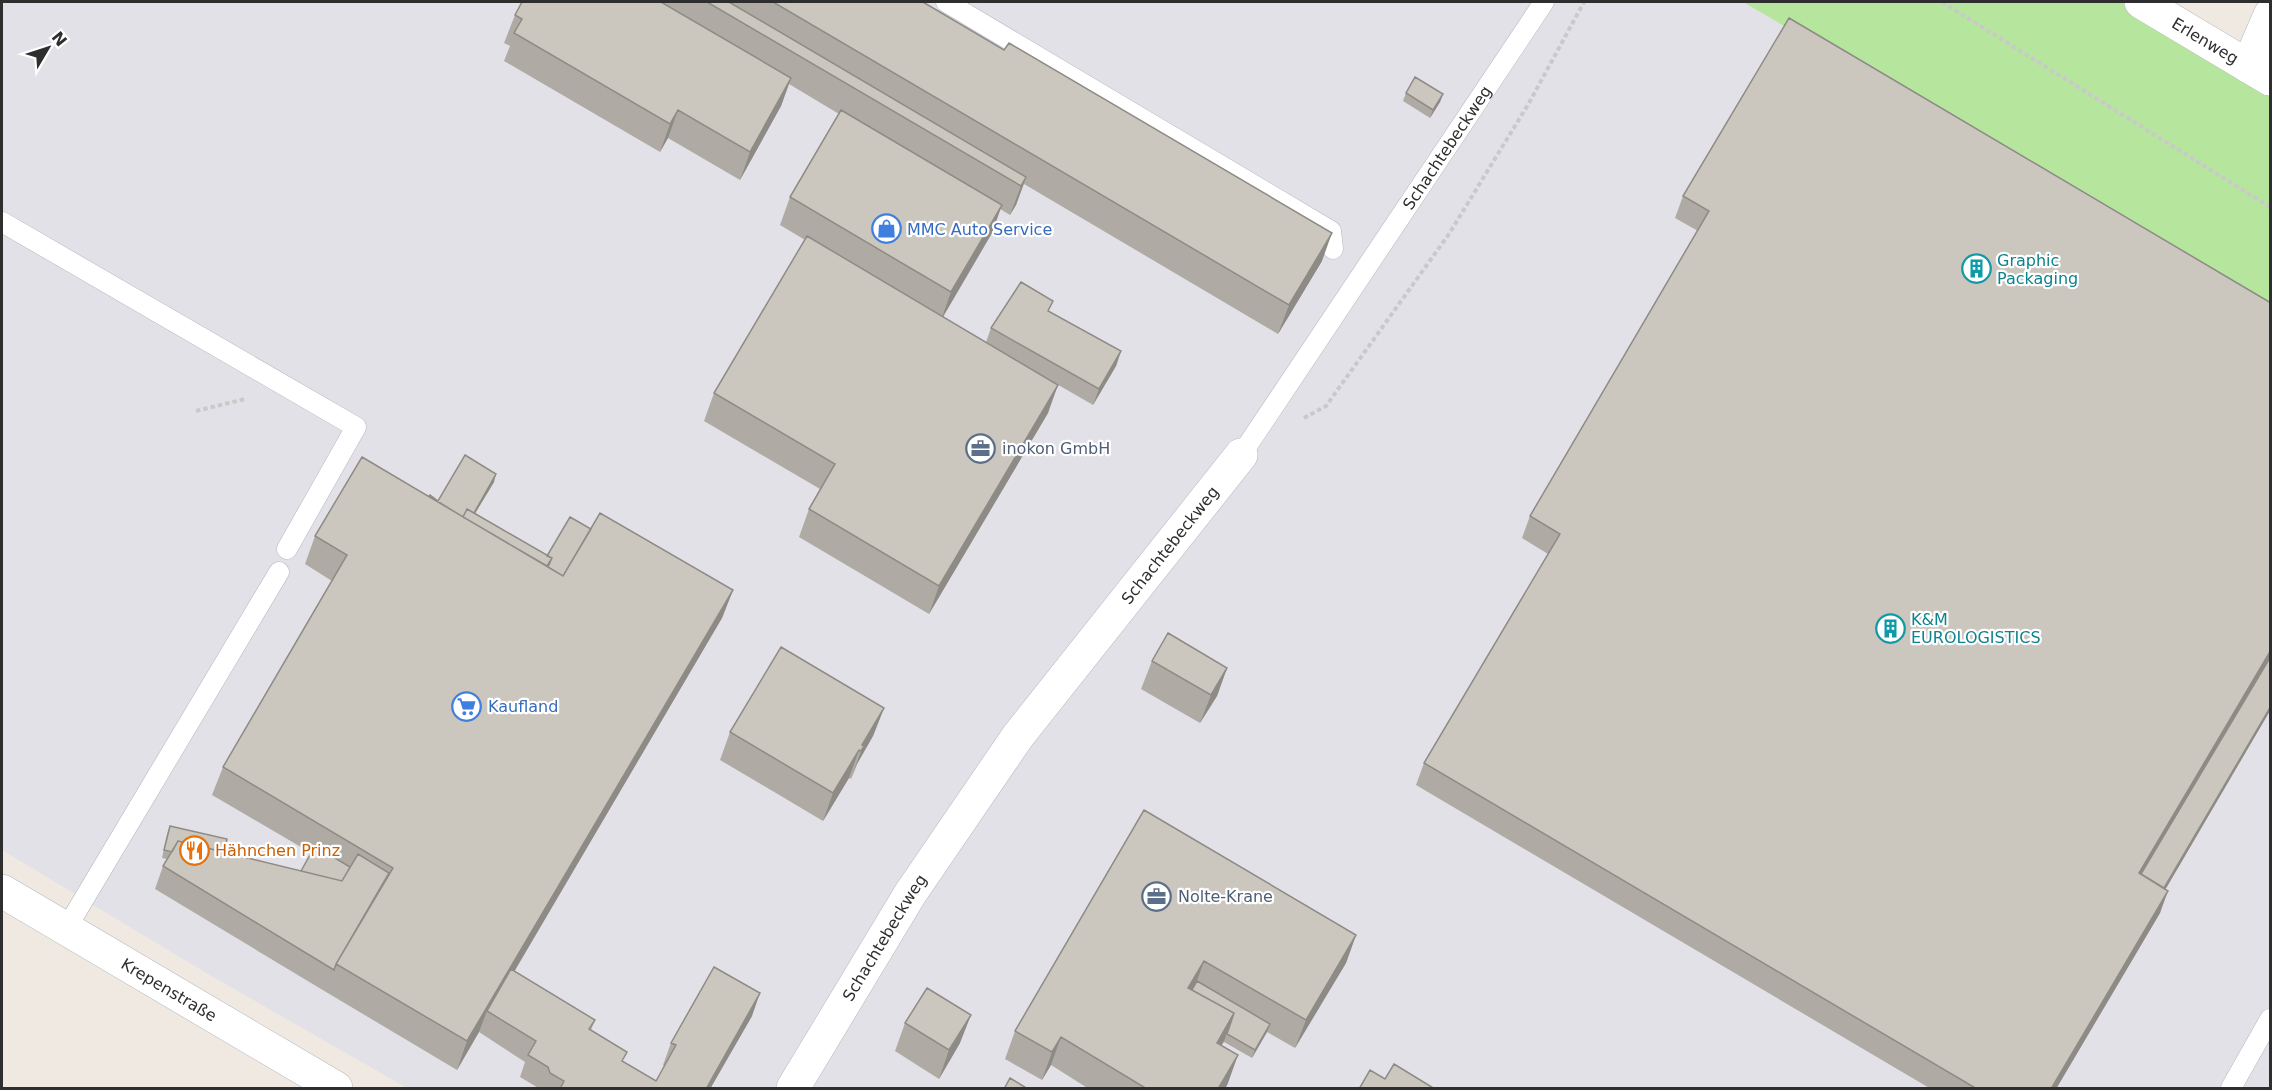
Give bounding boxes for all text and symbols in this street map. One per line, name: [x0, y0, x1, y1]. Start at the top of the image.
street label: Erlenweg: [2169, 13, 2242, 68]
north arrow: [18, 18, 78, 78]
text: N: [48, 28, 71, 50]
street label: Schachtebeckweg: [1398, 82, 1495, 213]
shop icon: MMC Auto Service: [870, 213, 902, 245]
place label: MMC Auto Service: [907, 220, 1052, 239]
place label: Graphic Packaging: [1997, 251, 2078, 288]
building icon: Graphic Packaging: [1960, 253, 1992, 285]
office icon: inokon GmbH: [965, 432, 997, 464]
place label: inokon GmbH: [1002, 439, 1110, 458]
street label: Schachtebeckweg: [1117, 482, 1222, 608]
place label: K&M EUROLOGISTICS: [1911, 610, 2041, 647]
building icon: K&M EUROLOGISTICS: [1874, 612, 1906, 644]
supermarket icon: Kaufland: [451, 690, 483, 722]
place label: Kaufland: [488, 697, 558, 716]
restaurant icon: Hähnchen Prinz: [178, 834, 210, 866]
place label: Hähnchen Prinz: [215, 841, 340, 860]
street label: Schachtebeckweg: [838, 870, 930, 1004]
office icon: Nolte-Krane: [1141, 880, 1173, 912]
place label: Nolte-Krane: [1178, 887, 1273, 906]
street label: Krepenstraße: [118, 954, 220, 1025]

